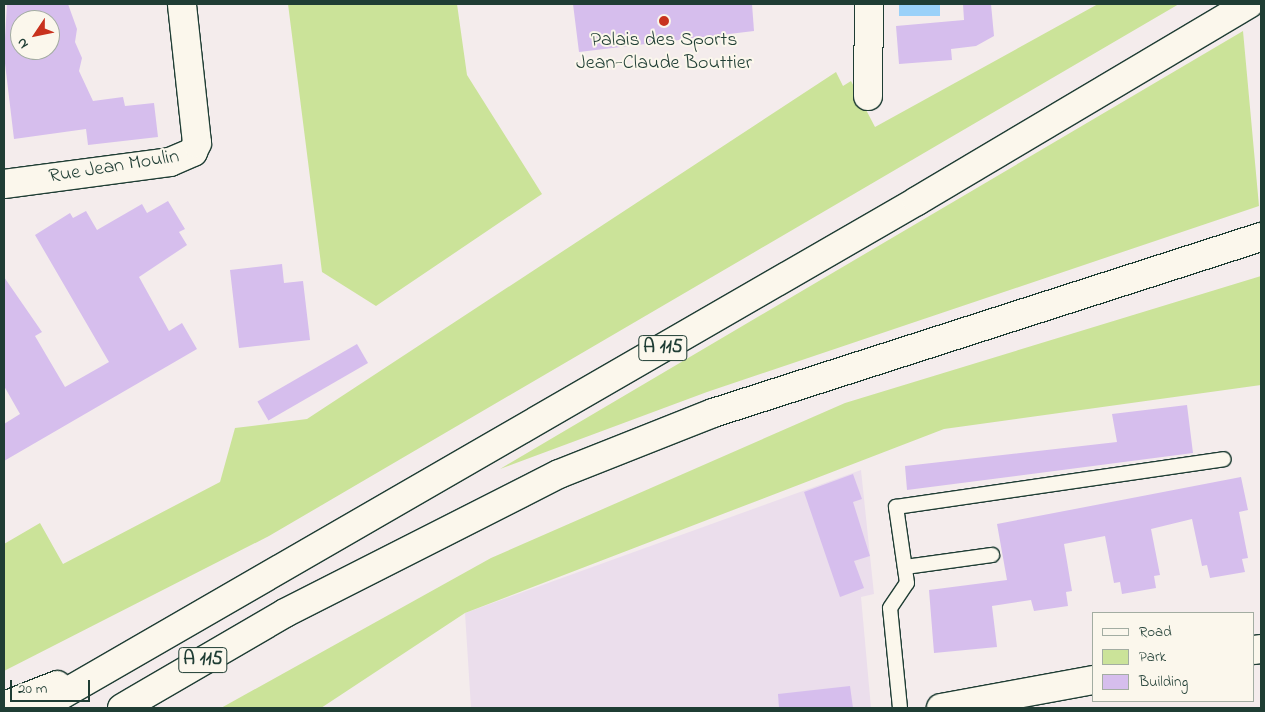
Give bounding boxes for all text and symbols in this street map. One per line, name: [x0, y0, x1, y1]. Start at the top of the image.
north arrow: [10, 10, 60, 60]
marker: Palais des Sports Jean-Claude Bouttier: [658, 15, 670, 27]
place label: Palais des Sports Jean-Claude Bouttier: [576, 29, 752, 76]
text: N: [12, 33, 34, 53]
street label: Rue Jean Moulin: [47, 145, 181, 189]
road number: A 115: [638, 332, 688, 364]
legend: [1092, 612, 1255, 702]
text: Road: [1139, 621, 1172, 643]
road number: A 115: [178, 644, 228, 676]
text: Park: [1139, 646, 1166, 668]
scale bar: [12, 670, 92, 702]
text: Building: [1139, 671, 1188, 693]
text: 20 m: [18, 678, 47, 700]

